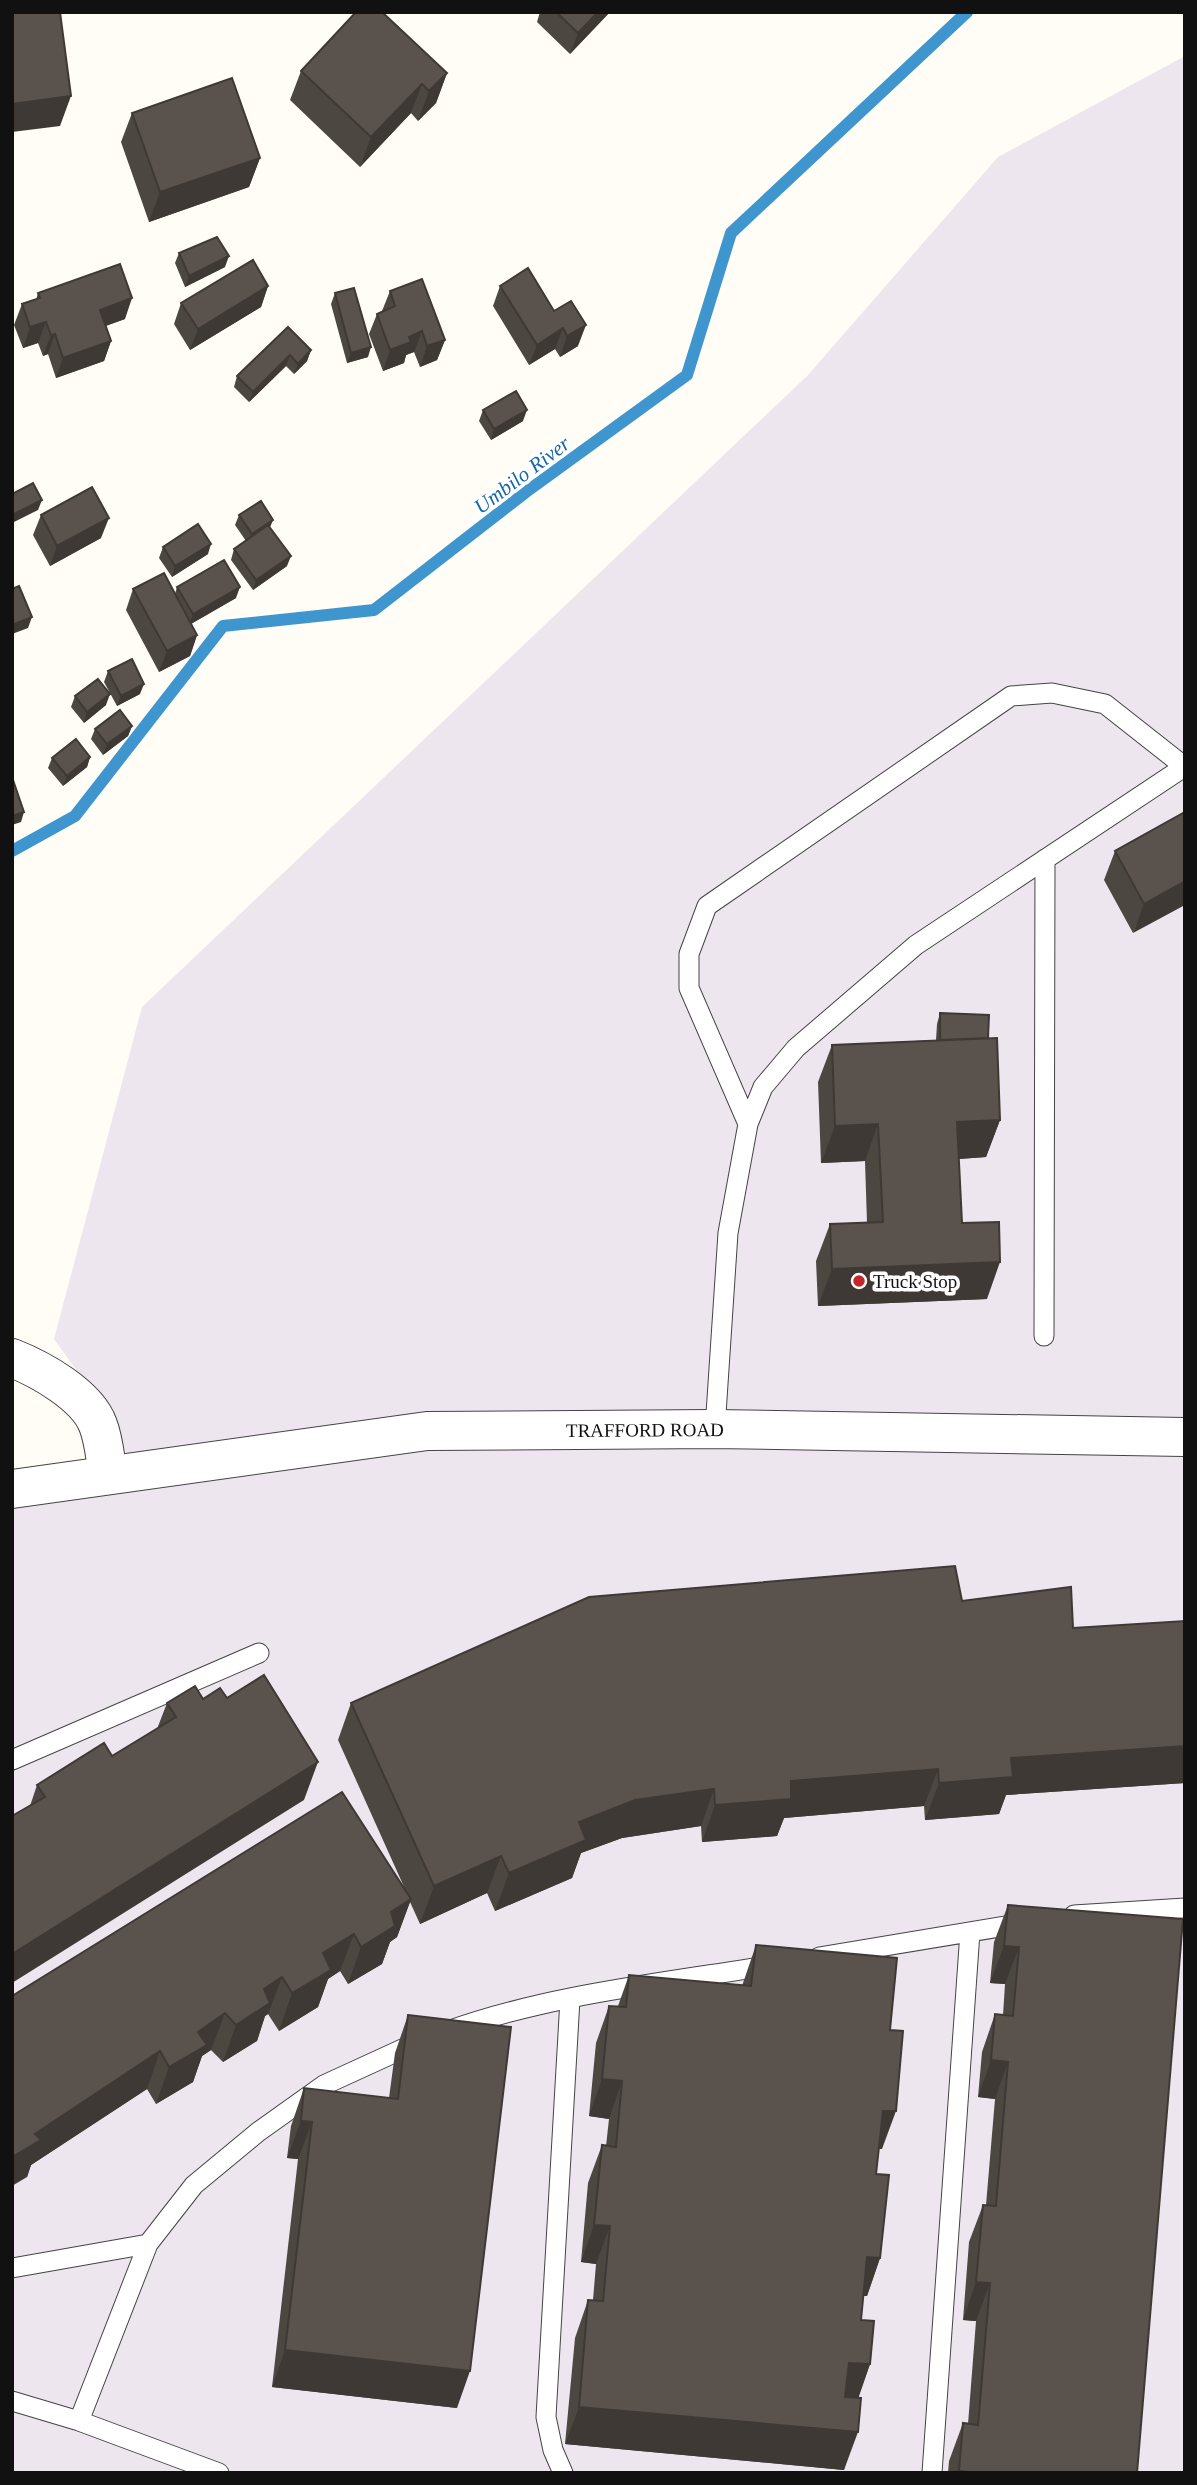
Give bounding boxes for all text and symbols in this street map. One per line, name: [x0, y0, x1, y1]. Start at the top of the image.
water label: Umbilo River: [469, 431, 575, 519]
place label: Truck Stop: [873, 1271, 957, 1292]
marker: Truck Stop: [851, 1273, 867, 1289]
street label: TRAFFORD ROAD: [566, 1418, 724, 1441]

